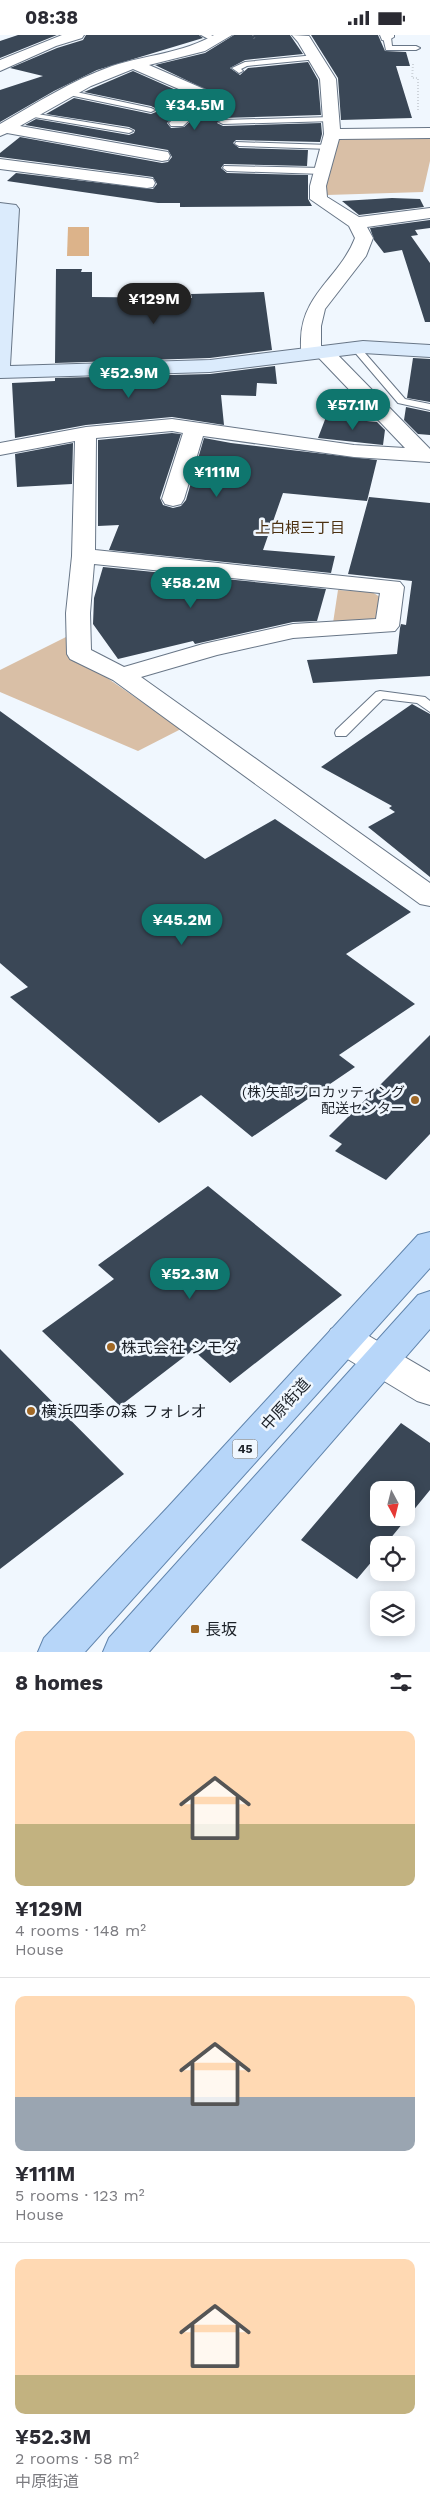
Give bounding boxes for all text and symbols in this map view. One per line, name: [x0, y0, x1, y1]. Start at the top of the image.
text: 08:38: [25, 6, 78, 29]
pin: ¥34.5M: [154, 89, 236, 131]
text: ¥34.5M: [166, 95, 224, 114]
pin: ¥129M: [119, 283, 189, 325]
text: ¥129M: [128, 289, 180, 308]
pin: ¥52.9M: [88, 357, 170, 399]
text: ¥52.9M: [100, 363, 158, 382]
pin: ¥57.1M: [312, 389, 394, 431]
text: ¥57.1M: [327, 395, 379, 414]
pin: ¥111M: [182, 455, 252, 498]
text: ¥111M: [194, 462, 240, 481]
district label: 上白根三丁目: [255, 519, 345, 537]
pin: ¥58.2M: [150, 567, 232, 609]
text: ¥58.2M: [162, 573, 220, 592]
pin: ¥45.2M: [141, 903, 223, 946]
text: ¥45.2M: [152, 910, 212, 929]
place label: (株)矢部プロカッティング 配送センター: [242, 1084, 405, 1116]
marker: (株)矢部プロカッティング 配送センター: [409, 1094, 421, 1106]
pin: ¥52.3M: [149, 1257, 231, 1300]
text: ¥52.3M: [161, 1264, 219, 1283]
place label: 株式会社 シモダ: [121, 1338, 238, 1357]
marker: 株式会社 シモダ: [105, 1341, 117, 1353]
street label: 中原街道: [257, 1374, 314, 1434]
place label: 横浜四季の森 フォレオ: [41, 1402, 206, 1421]
marker: 横浜四季の森 フォレオ: [25, 1405, 37, 1417]
road number: 45: [232, 1440, 258, 1459]
north arrow: [370, 1481, 415, 1526]
map controls: [370, 1481, 415, 1636]
button: locate: [370, 1536, 415, 1581]
button: layers: [370, 1591, 415, 1636]
place label: 長坂: [205, 1620, 237, 1639]
marker: 長坂: [189, 1623, 201, 1635]
icon: filters: [387, 1668, 415, 1696]
text: 8 homes: [15, 1670, 103, 1695]
icon: home: [170, 1763, 260, 1853]
text: ¥129M: [15, 1896, 83, 1921]
text: 4 rooms · 148 m²: [15, 1921, 146, 1940]
text: House: [15, 1940, 64, 1959]
icon: home: [170, 2029, 260, 2119]
text: ¥111M: [15, 2161, 75, 2186]
text: 5 rooms · 123 m²: [15, 2186, 145, 2205]
text: House: [15, 2205, 64, 2224]
icon: home: [170, 2291, 260, 2381]
text: ¥52.3M: [15, 2424, 91, 2449]
text: 2 rooms · 58 m²: [15, 2449, 139, 2468]
text: 中原街道: [15, 2472, 79, 2491]

